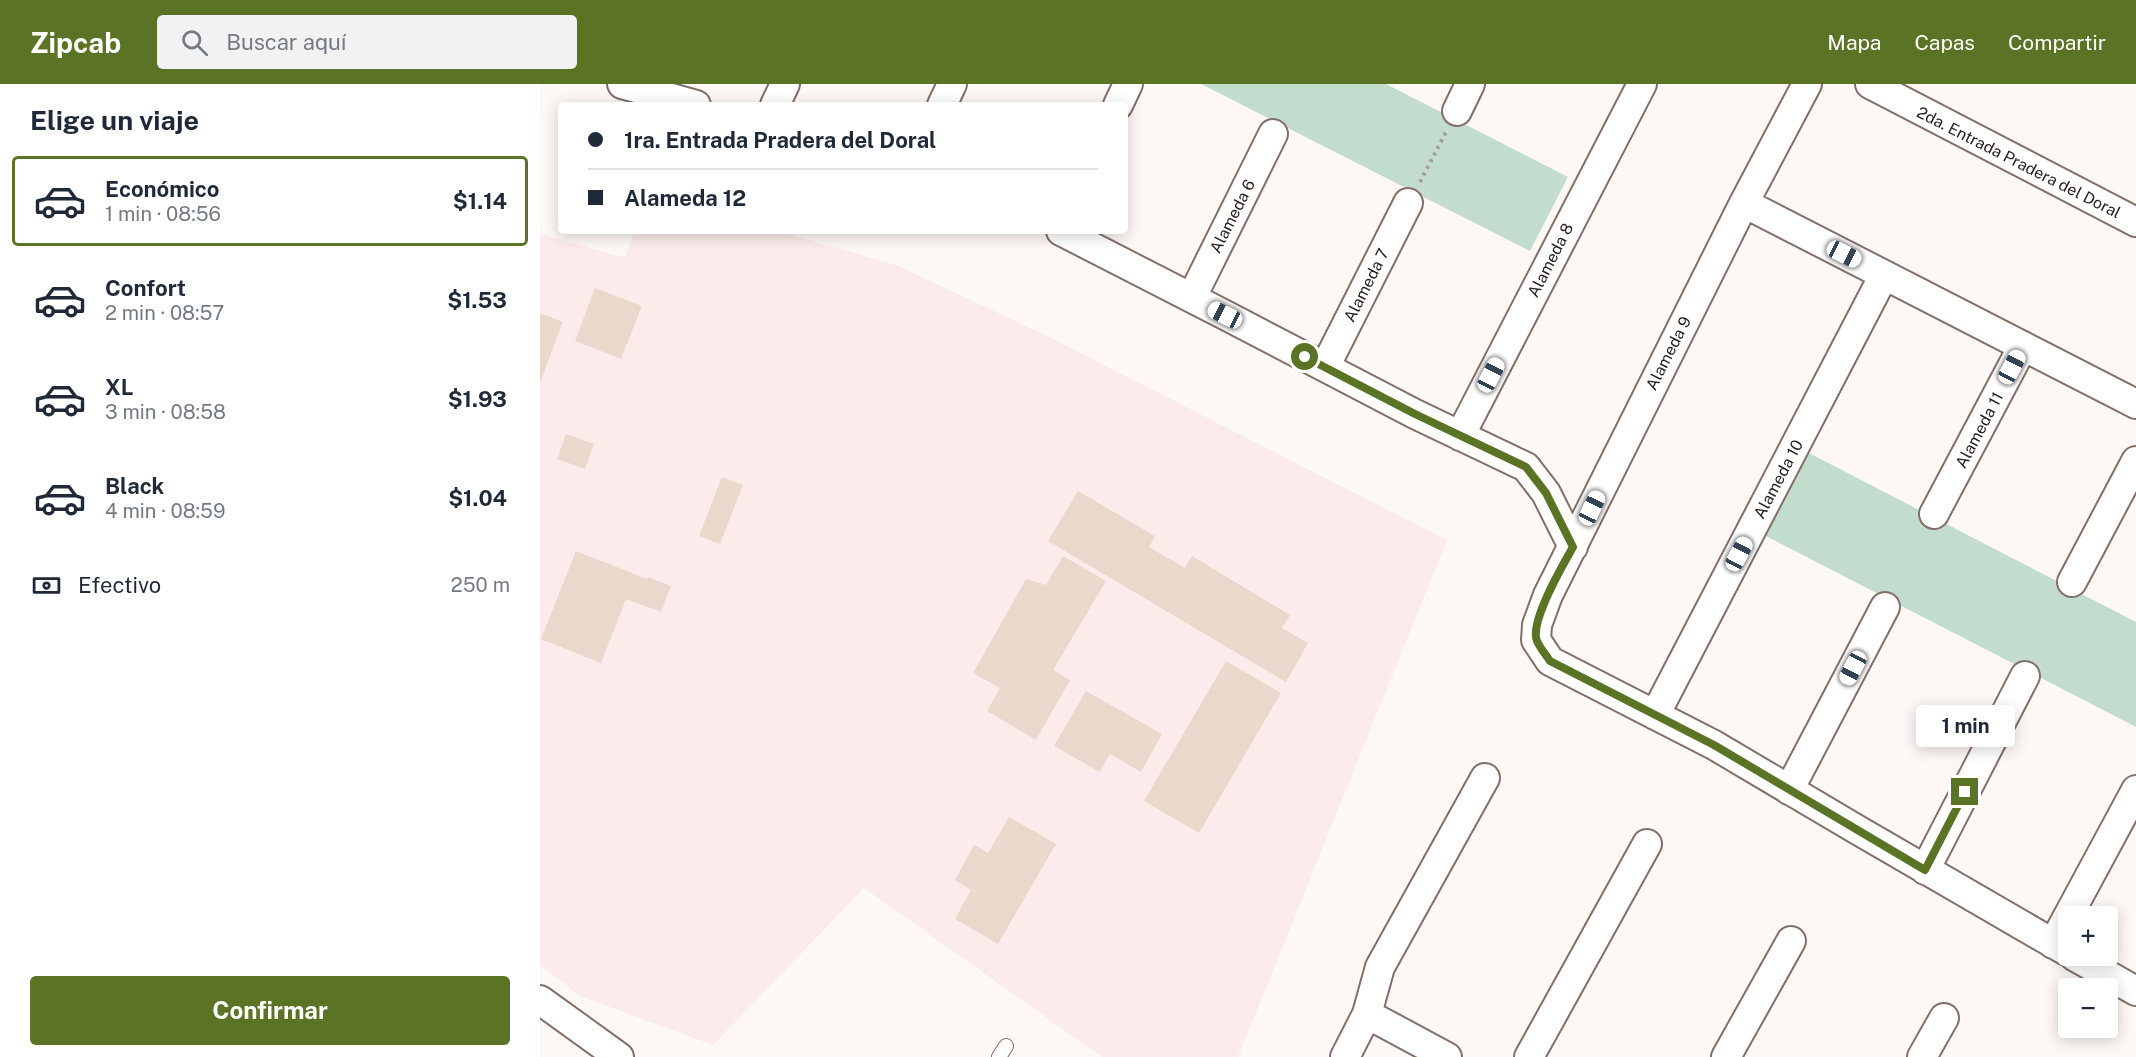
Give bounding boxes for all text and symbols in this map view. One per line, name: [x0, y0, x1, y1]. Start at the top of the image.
search box: [157, 15, 577, 69]
text: Zipcab: [30, 26, 121, 59]
icon: search: [178, 26, 211, 59]
text: Buscar aquí: [226, 29, 346, 55]
text: Mapa: [1827, 30, 1881, 55]
text: Capas: [1914, 30, 1975, 55]
text: Compartir: [2008, 30, 2106, 55]
street label: 2da. Entrada Pradera del Doral: [1914, 103, 2124, 222]
text: Elige un viaje: [30, 104, 199, 136]
text: 1ra. Entrada Pradera del Doral: [624, 127, 936, 153]
icon: car: [33, 174, 87, 228]
text: Económico: [105, 176, 220, 202]
street label: Alameda 6: [1206, 176, 1259, 256]
text: Alameda 12: [624, 185, 746, 211]
text: $1.14: [453, 188, 507, 214]
text: 1 min · 08:56: [105, 202, 221, 226]
street label: Alameda 8: [1524, 220, 1577, 300]
car: [1824, 238, 1864, 270]
street label: Alameda 7: [1340, 245, 1393, 325]
icon: car: [33, 273, 87, 327]
text: Confort: [105, 275, 186, 301]
text: $1.53: [447, 287, 507, 313]
car: [1205, 299, 1245, 331]
text: 2 min · 08:57: [105, 301, 224, 325]
street label: Alameda 9: [1642, 313, 1695, 393]
route start: [1291, 343, 1318, 370]
car: [1996, 347, 2028, 387]
car: [1475, 355, 1507, 395]
icon: car: [33, 372, 87, 426]
text: XL: [105, 374, 133, 400]
text: $1.93: [448, 386, 507, 412]
street label: Alameda 11: [1952, 389, 2007, 471]
text: 3 min · 08:58: [105, 400, 226, 424]
street label: Alameda 10: [1750, 436, 1807, 522]
icon: car: [33, 471, 87, 525]
text: Black: [105, 473, 164, 499]
text: $1.04: [448, 485, 507, 511]
car: [1576, 488, 1608, 528]
text: 4 min · 08:59: [105, 499, 225, 523]
car: [1723, 534, 1755, 574]
icon: cash: [30, 569, 63, 602]
text: Efectivo: [78, 572, 161, 598]
text: 250 m: [451, 573, 510, 597]
car: [1837, 648, 1869, 688]
callout: 1 min: [1916, 705, 2014, 747]
text: 1 min: [1941, 714, 1990, 738]
route end: [1951, 778, 1978, 805]
map controls: [2058, 906, 2118, 1038]
button: +: [2058, 906, 2118, 966]
button: Confirmar: [30, 976, 510, 1045]
button: −: [2058, 978, 2118, 1038]

